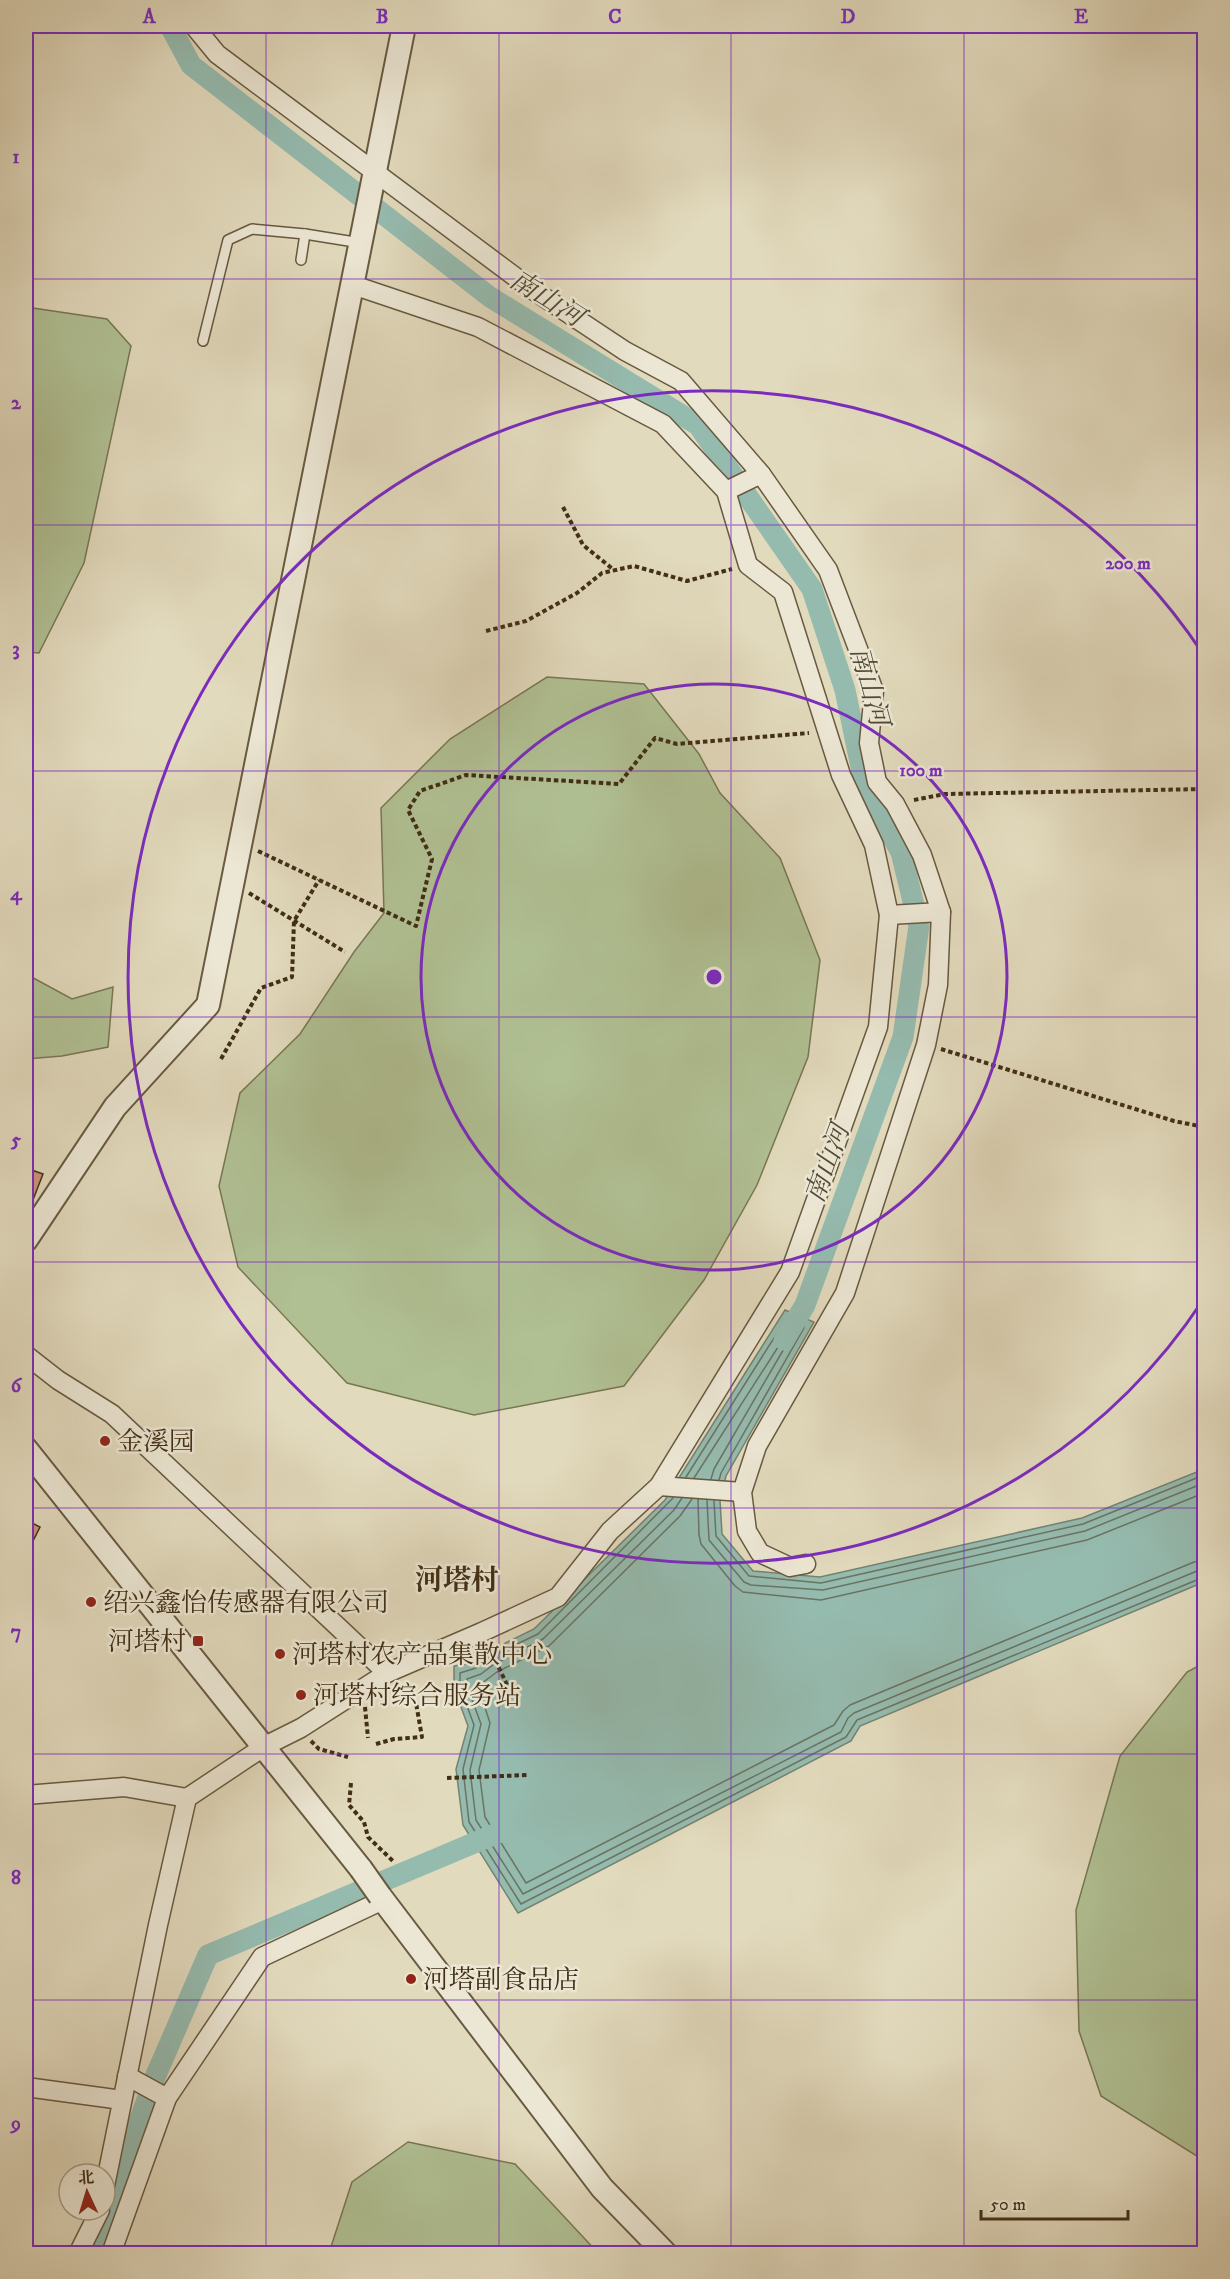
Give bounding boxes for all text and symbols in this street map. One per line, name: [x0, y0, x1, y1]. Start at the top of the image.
text: A: [142, 5, 157, 30]
text: B: [376, 5, 388, 30]
text: C: [608, 5, 622, 30]
text: D: [841, 5, 856, 30]
text: E: [1074, 5, 1088, 30]
text: 1: [12, 145, 20, 170]
water label: 南山河: [503, 263, 594, 337]
text: 2: [11, 391, 22, 416]
text: 200 m: [1105, 553, 1151, 575]
text: 3: [12, 637, 20, 662]
water label: 南山河: [842, 643, 897, 735]
text: 100 m: [899, 760, 943, 782]
text: 4: [10, 882, 23, 907]
centre of rings: [704, 967, 724, 987]
water label: 南山河: [798, 1115, 859, 1207]
text: 5: [10, 1128, 21, 1153]
text: 6: [11, 1374, 23, 1399]
place label: 金溪园: [117, 1426, 195, 1459]
marker: 金溪园: [98, 1434, 112, 1448]
district label: 河塔村: [415, 1563, 499, 1598]
place label: 绍兴鑫怡传感器有限公司: [103, 1587, 389, 1620]
marker: 绍兴鑫怡传感器有限公司: [84, 1595, 98, 1609]
text: 7: [11, 1620, 21, 1645]
place label: 河塔村: [108, 1626, 186, 1659]
marker: 河塔村: [191, 1634, 205, 1648]
place label: 河塔村农产品集散中心: [292, 1639, 552, 1672]
marker: 河塔村农产品集散中心: [273, 1647, 287, 1661]
place label: 河塔村综合服务站: [313, 1680, 521, 1713]
marker: 河塔村综合服务站: [294, 1688, 308, 1702]
text: 8: [11, 1866, 21, 1891]
place label: 河塔副食品店: [423, 1964, 579, 1997]
marker: 河塔副食品店: [404, 1972, 418, 1986]
text: 9: [9, 2112, 21, 2137]
north arrow: [57, 2162, 117, 2222]
text: 北: [77, 2167, 95, 2189]
scale bar: [981, 2183, 1128, 2221]
text: 50 m: [990, 2194, 1026, 2216]

